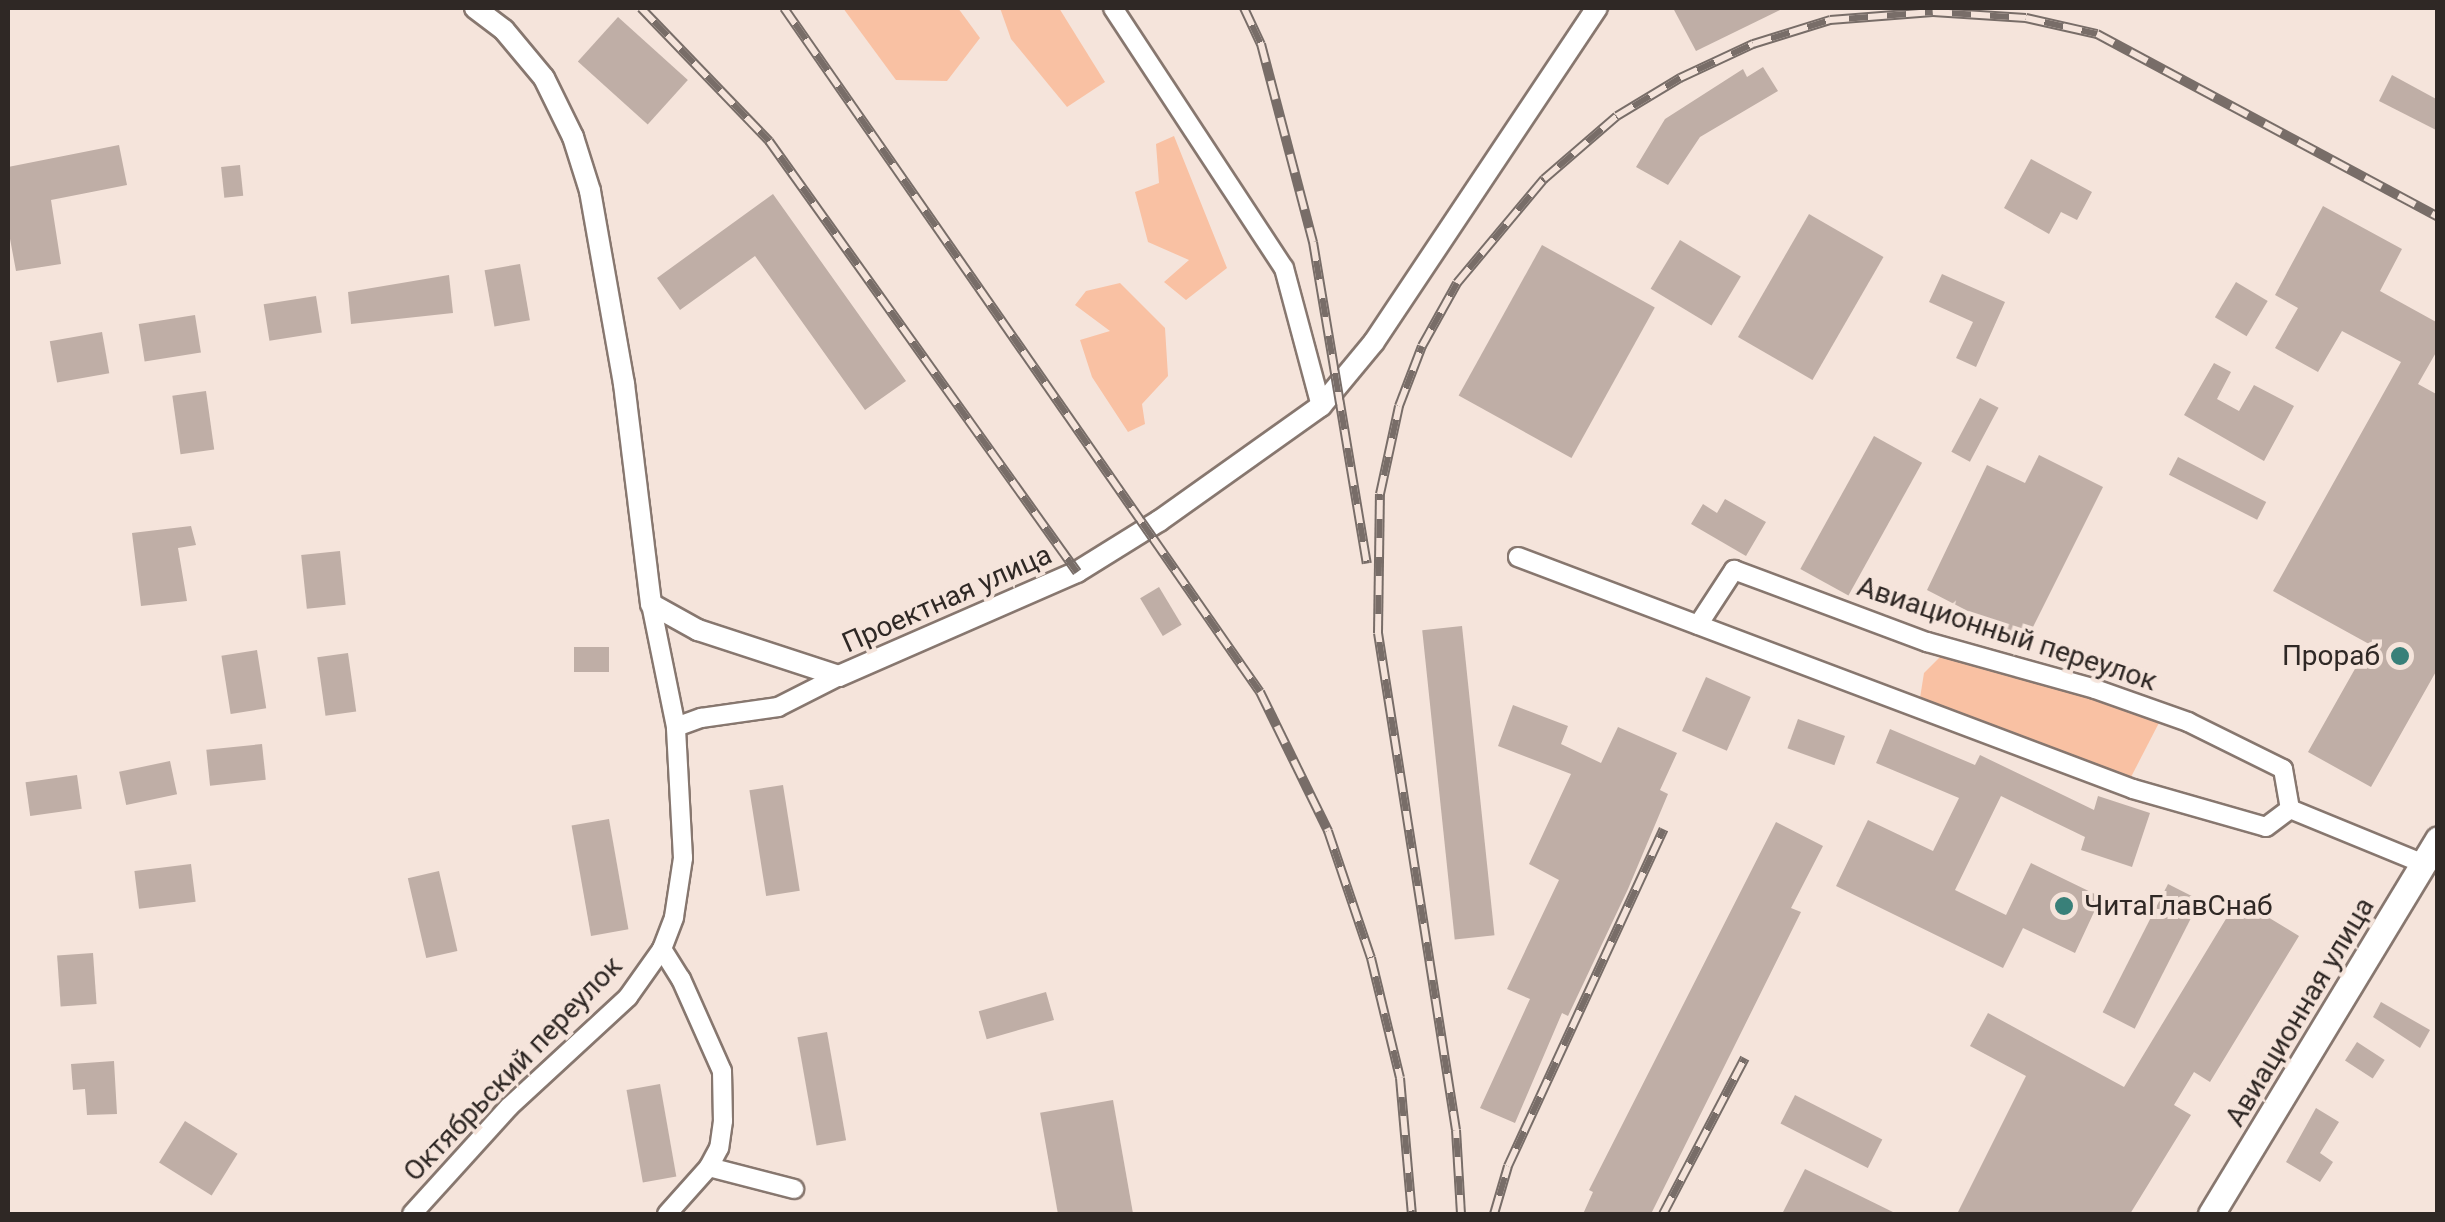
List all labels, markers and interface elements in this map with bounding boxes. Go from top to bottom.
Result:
street label: Проектная улица [837,538,1057,660]
street label: Авиационный переулок [1853,570,2161,698]
place label: Прораб [2282,639,2380,673]
marker: Прораб [2389,645,2411,667]
place label: ЧитаГлавСнаб [2084,889,2273,923]
street label: Авиационная улица [2218,891,2382,1133]
marker: ЧитаГлавСнаб [2053,895,2075,917]
street label: Октябрьский переулок [397,949,629,1189]

